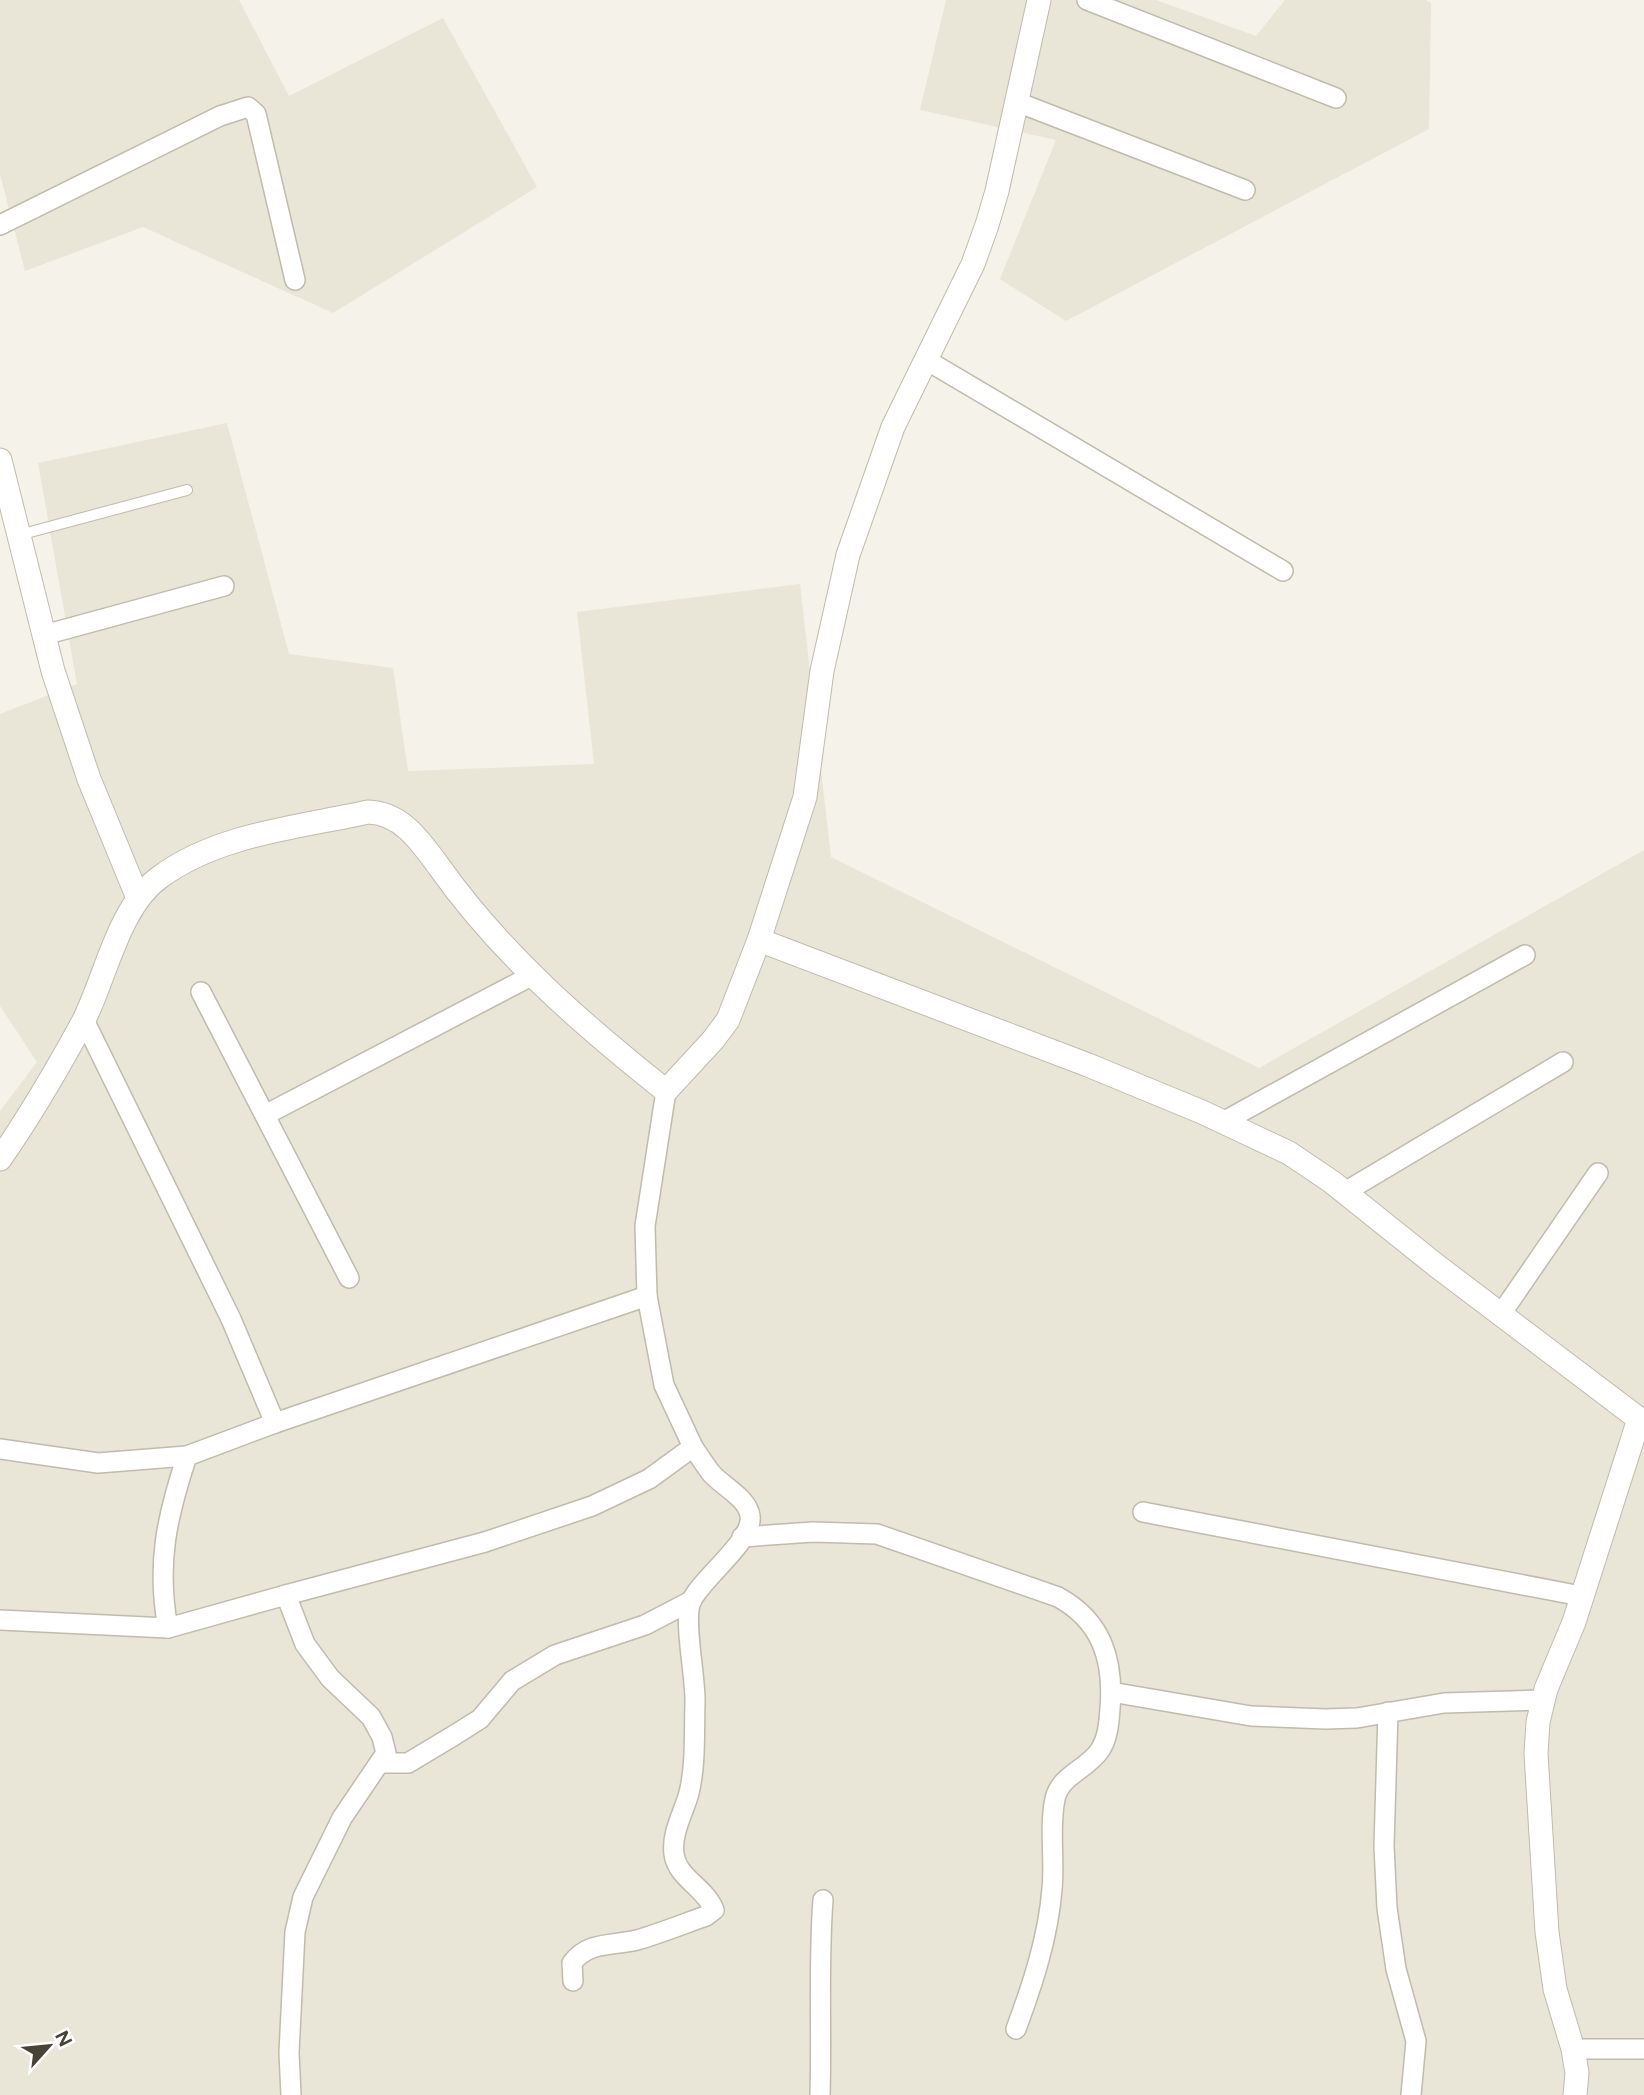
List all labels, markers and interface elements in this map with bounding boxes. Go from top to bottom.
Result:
north arrow [14,2011,84,2081]
text: N [50,2027,77,2050]

